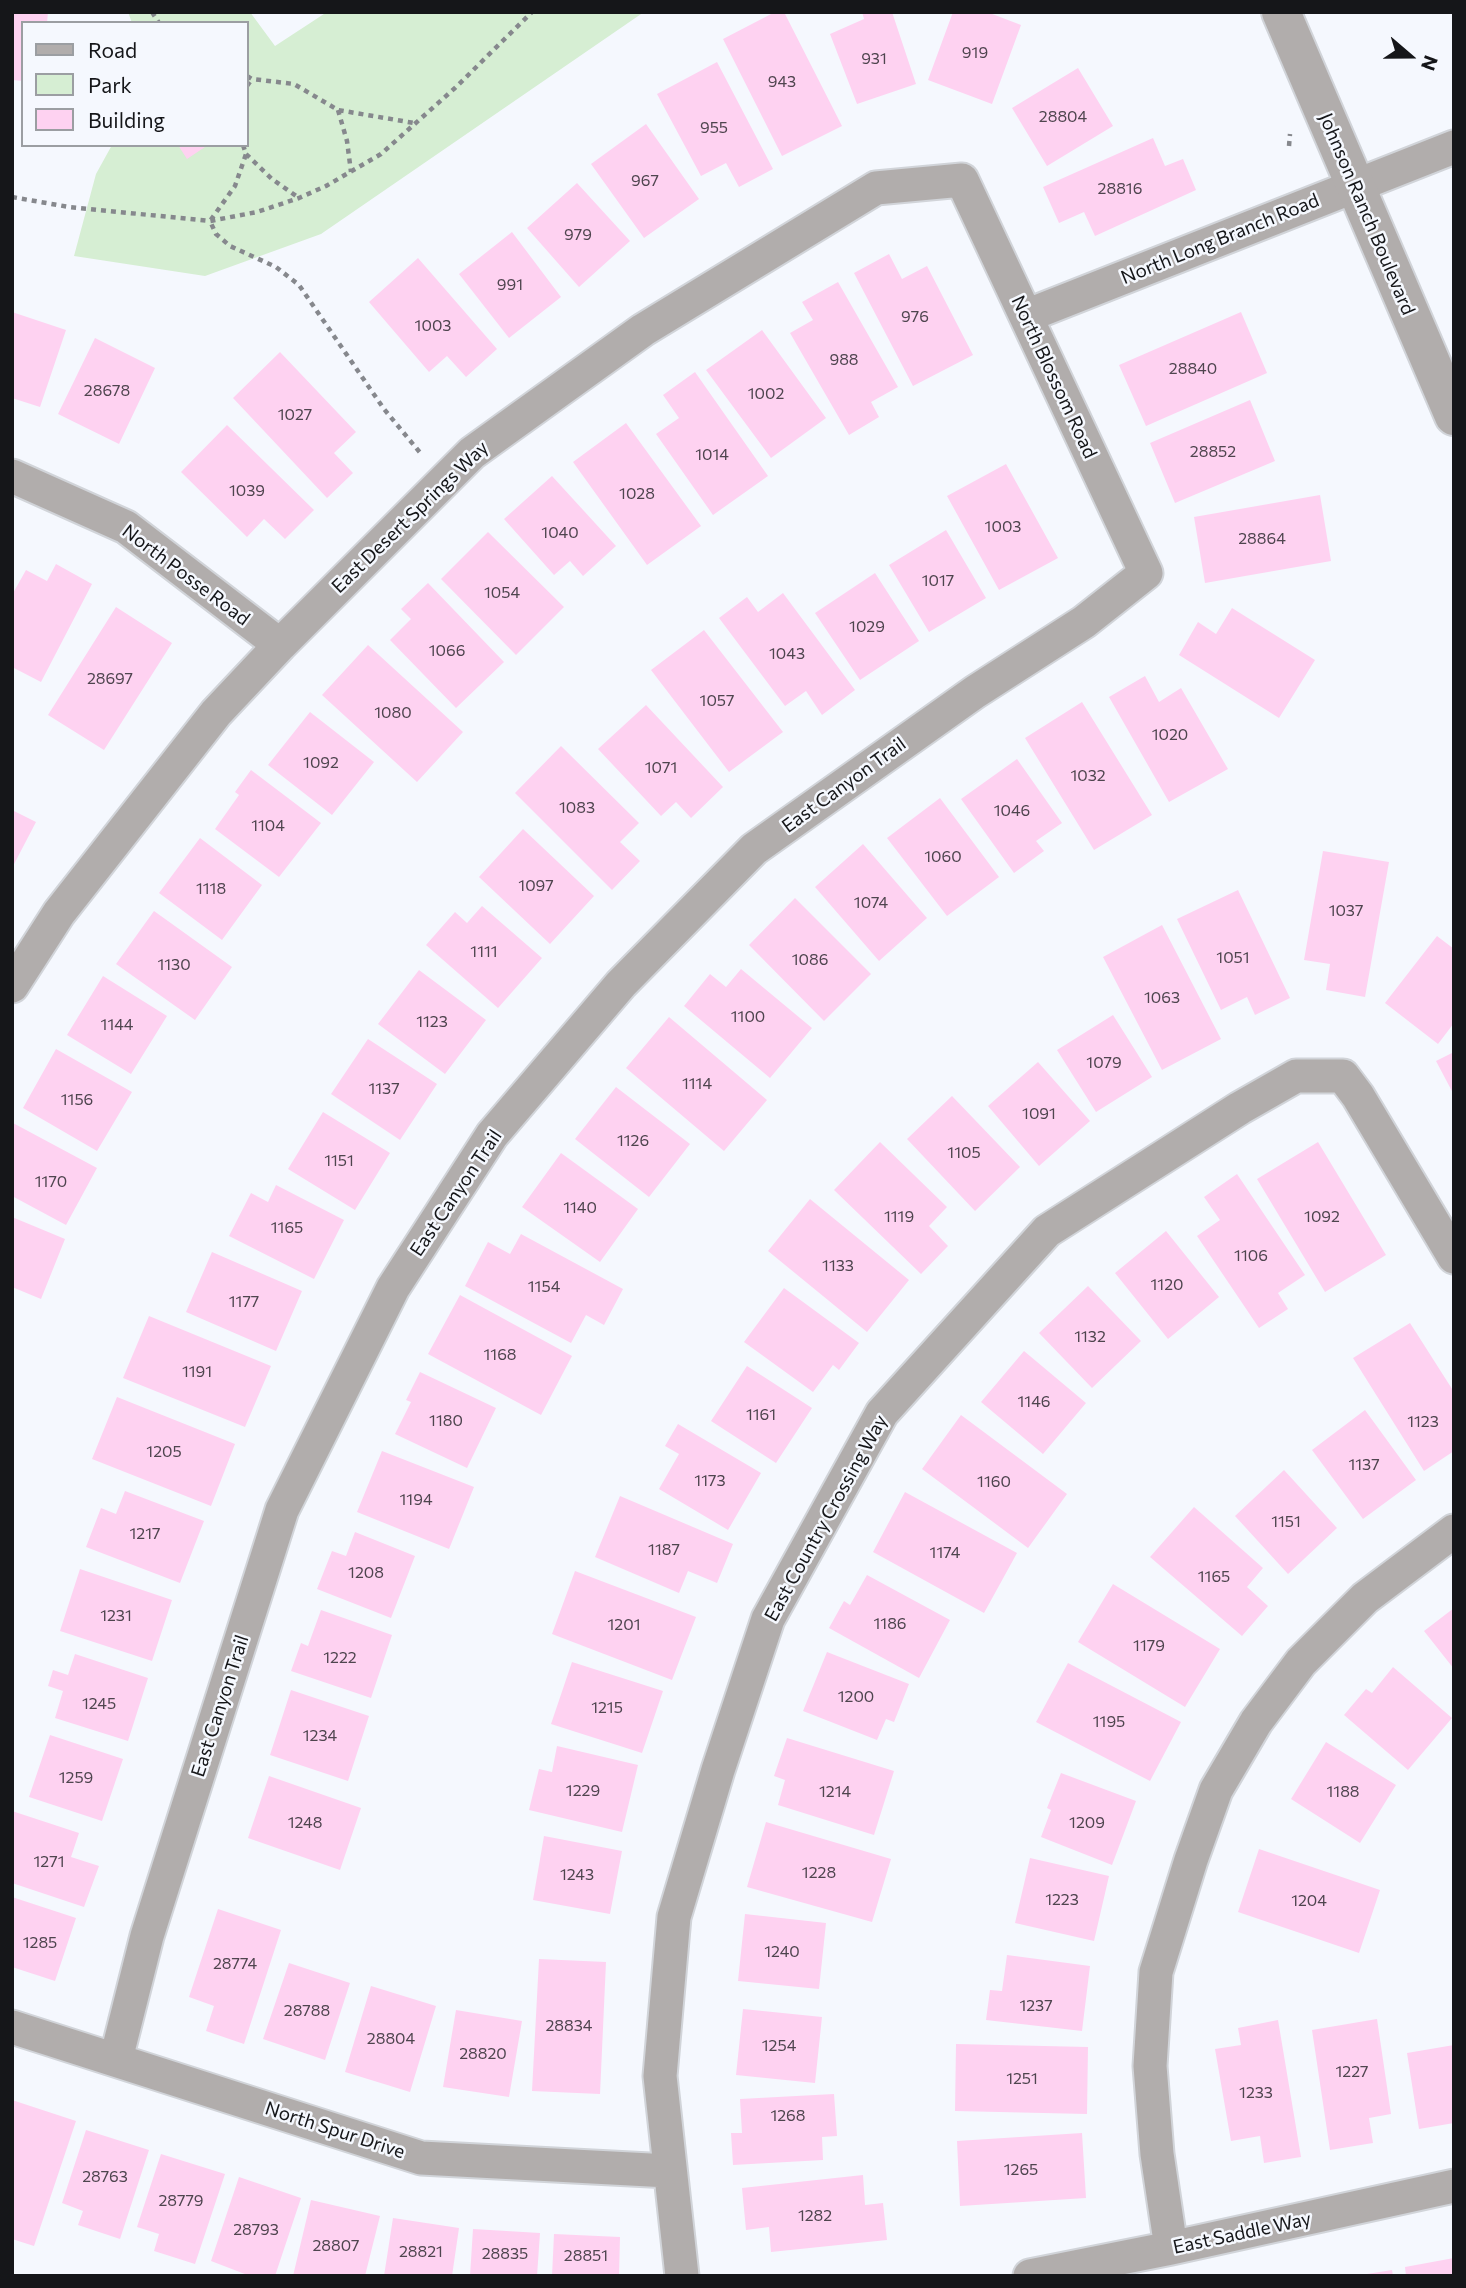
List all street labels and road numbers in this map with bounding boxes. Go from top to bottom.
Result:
street label: Johnson Ranch Boulevard [1314,110,1420,318]
street label: North Long Branch Road [1118,189,1322,289]
street label: North Blossom Road [1006,292,1102,462]
street label: East Desert Springs Way [327,436,493,598]
street label: North Posse Road [118,520,254,630]
street label: East Canyon Trail [777,732,911,838]
street label: East Canyon Trail [405,1125,507,1261]
street label: East Country Crossing Way [760,1411,892,1625]
street label: East Canyon Trail [186,1632,254,1780]
street label: North Spur Drive [262,2097,408,2163]
street label: East Saddle Way [1171,2207,1313,2259]

